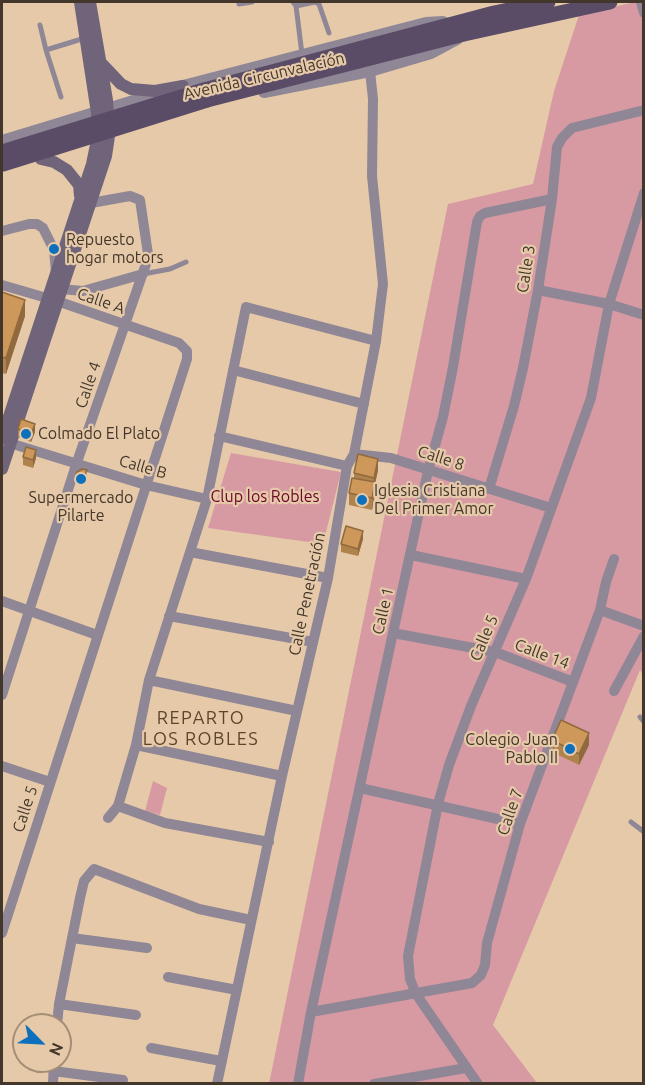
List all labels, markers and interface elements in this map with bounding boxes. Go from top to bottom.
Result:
street label: Avenida Circunvalación [182,48,346,104]
place label: Repuesto hogar motors [66,230,163,268]
marker: Repuesto hogar motors [47,242,61,256]
street label: Calle 3 [513,244,539,294]
street label: Calle A [75,284,127,318]
street label: Calle 4 [71,359,105,411]
place label: Colmado El Plato [38,424,160,444]
marker: Colmado El Plato [19,427,33,441]
street label: Calle 8 [415,441,467,475]
street label: Calle B [117,451,169,483]
marker: Supermercado Pilarte [74,472,88,486]
place label: Iglesia Cristiana Del Primer Amor [374,481,494,519]
park label: Clup los Robles [211,487,319,507]
place label: Supermercado Pilarte [29,488,133,526]
marker: Iglesia Cristiana Del Primer Amor [355,493,369,507]
street label: Calle Penetración [285,531,329,657]
street label: Calle 1 [368,585,398,637]
street label: Calle 5 [466,612,502,664]
street label: Calle 14 [512,635,572,673]
district label: REPARTO LOS ROBLES [143,707,259,750]
place label: Colegio Juan Pablo II [465,730,558,768]
marker: Colegio Juan Pablo II [563,742,577,756]
street label: Calle 5 [8,783,42,835]
street label: Calle 7 [493,786,527,838]
north arrow [12,1013,72,1073]
text: N [46,1040,67,1059]

